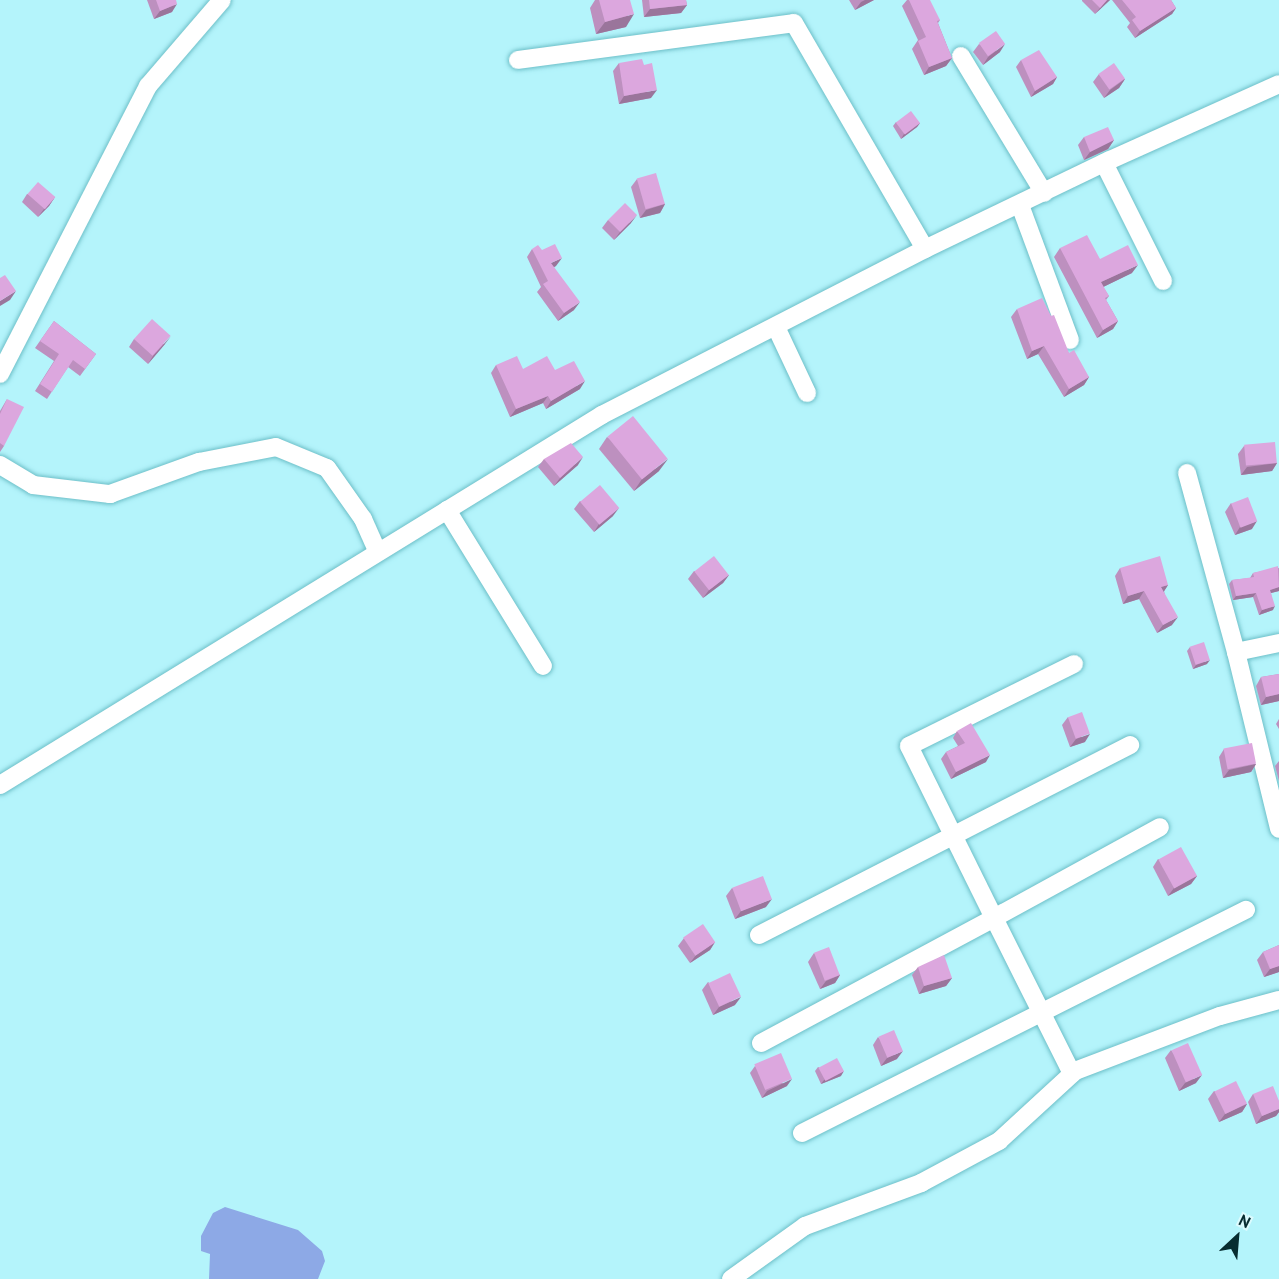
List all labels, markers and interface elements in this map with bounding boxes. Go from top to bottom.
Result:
north arrow [1207,1207,1267,1267]
text: N [1236,1210,1254,1232]

